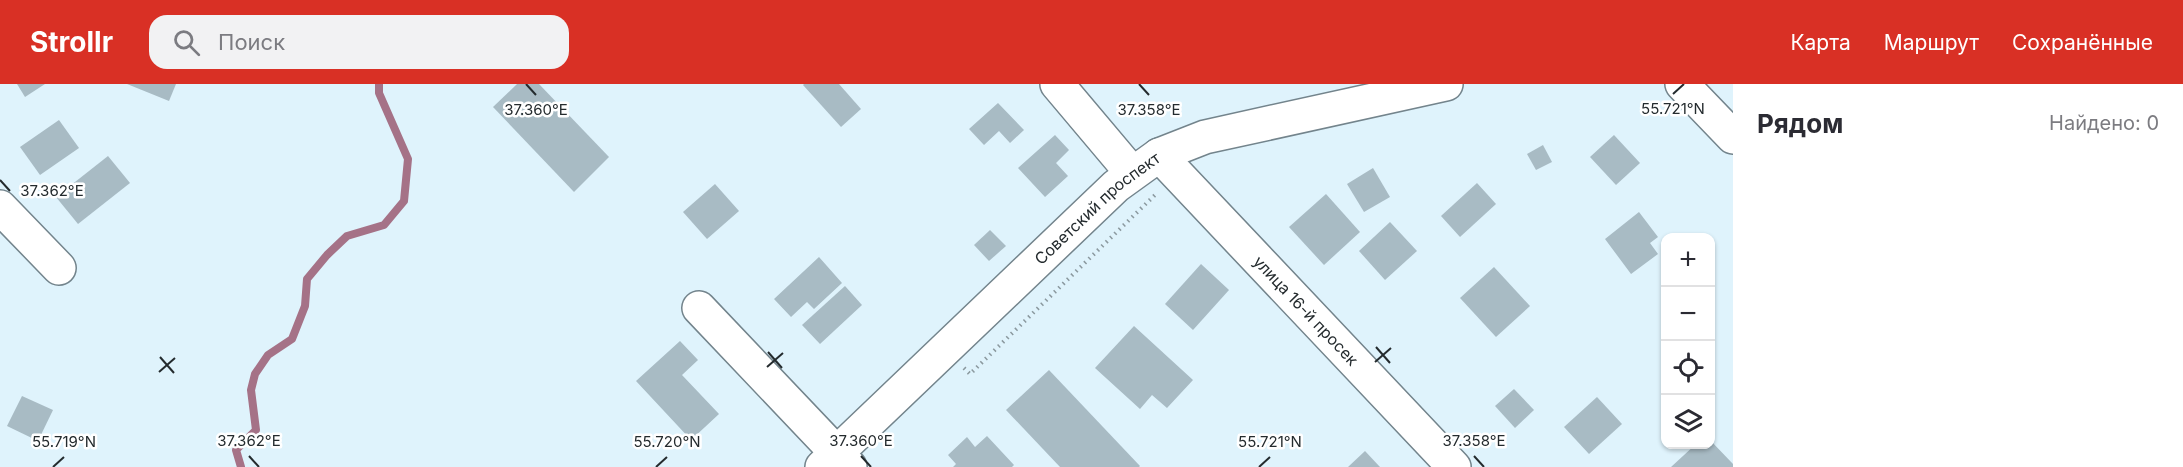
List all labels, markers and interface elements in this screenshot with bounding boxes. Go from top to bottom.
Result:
search box [149,15,569,69]
text: Strollr [30,25,113,59]
icon: search [170,26,203,59]
text: Поиск [218,29,285,55]
text: Карта [1790,30,1851,55]
text: Маршрут [1884,30,1979,55]
text: Сохранённые [2012,30,2153,55]
text: 55.721°N [1641,99,1705,118]
text: 37.360°E [504,100,568,119]
text: 37.358°E [1117,100,1181,119]
text: Рядом [1757,108,1843,139]
text: Найдено: 0 [2049,111,2159,135]
street label: Советский проспект [1030,147,1164,269]
text: 37.362°E [20,181,84,200]
map controls [1661,233,1715,449]
button: + [1661,233,1715,287]
street label: улица 16-й просек [1249,251,1363,370]
button: − [1661,287,1715,341]
button: locate [1661,341,1715,395]
button: layers [1661,395,1715,449]
text: 37.362°E [217,431,281,450]
text: 37.360°E [829,431,893,450]
text: 37.358°E [1442,431,1506,450]
text: 55.719°N [32,432,96,451]
text: 55.720°N [633,432,701,451]
text: 55.721°N [1238,432,1302,451]

